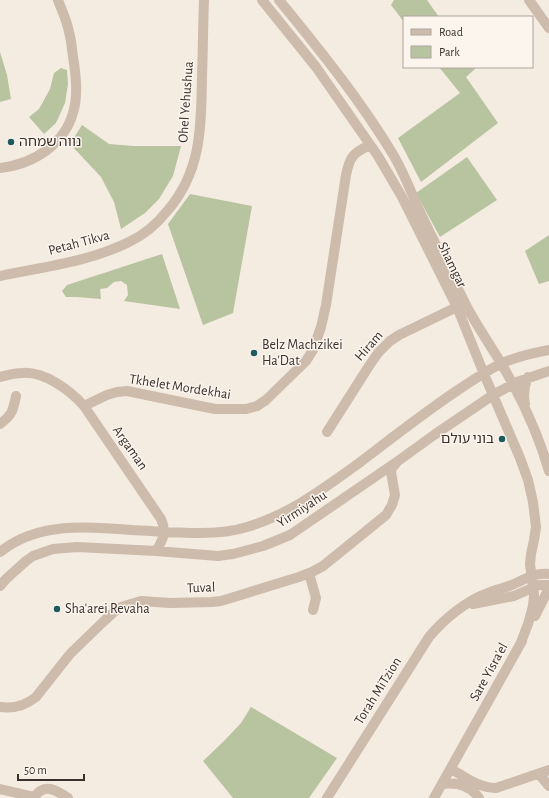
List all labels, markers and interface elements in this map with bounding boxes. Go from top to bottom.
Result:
legend [403,16,533,68]
text: Road [439,26,463,38]
text: Park [439,46,460,58]
street label: Ohel Yehushua [176,60,196,143]
place label: נווה שמחה [19,135,81,149]
marker: נווה שמחה [6,137,16,147]
street label: Petah Tikva [47,228,111,258]
street label: Shamgar [435,240,469,290]
street label: Hiram [352,328,386,364]
place label: Belz Machzikei Ha'Dat [262,338,343,368]
marker: Belz Machzikei Ha'Dat [249,348,259,358]
street label: Tkhelet Mordekhai [128,372,232,402]
street label: Argaman [110,423,150,473]
place label: בוני עולם [441,432,494,446]
marker: בוני עולם [497,434,507,444]
street label: Yirmiyahu [275,488,329,530]
street label: Tuval [187,581,215,595]
place label: Sha'arei Revaha [65,602,150,616]
marker: Sha'arei Revaha [52,604,62,614]
street label: Sare Yisra'el [467,641,511,703]
street label: Torah MiTzion [352,655,404,727]
scale bar [18,756,84,782]
text: 50 m [24,764,47,776]

